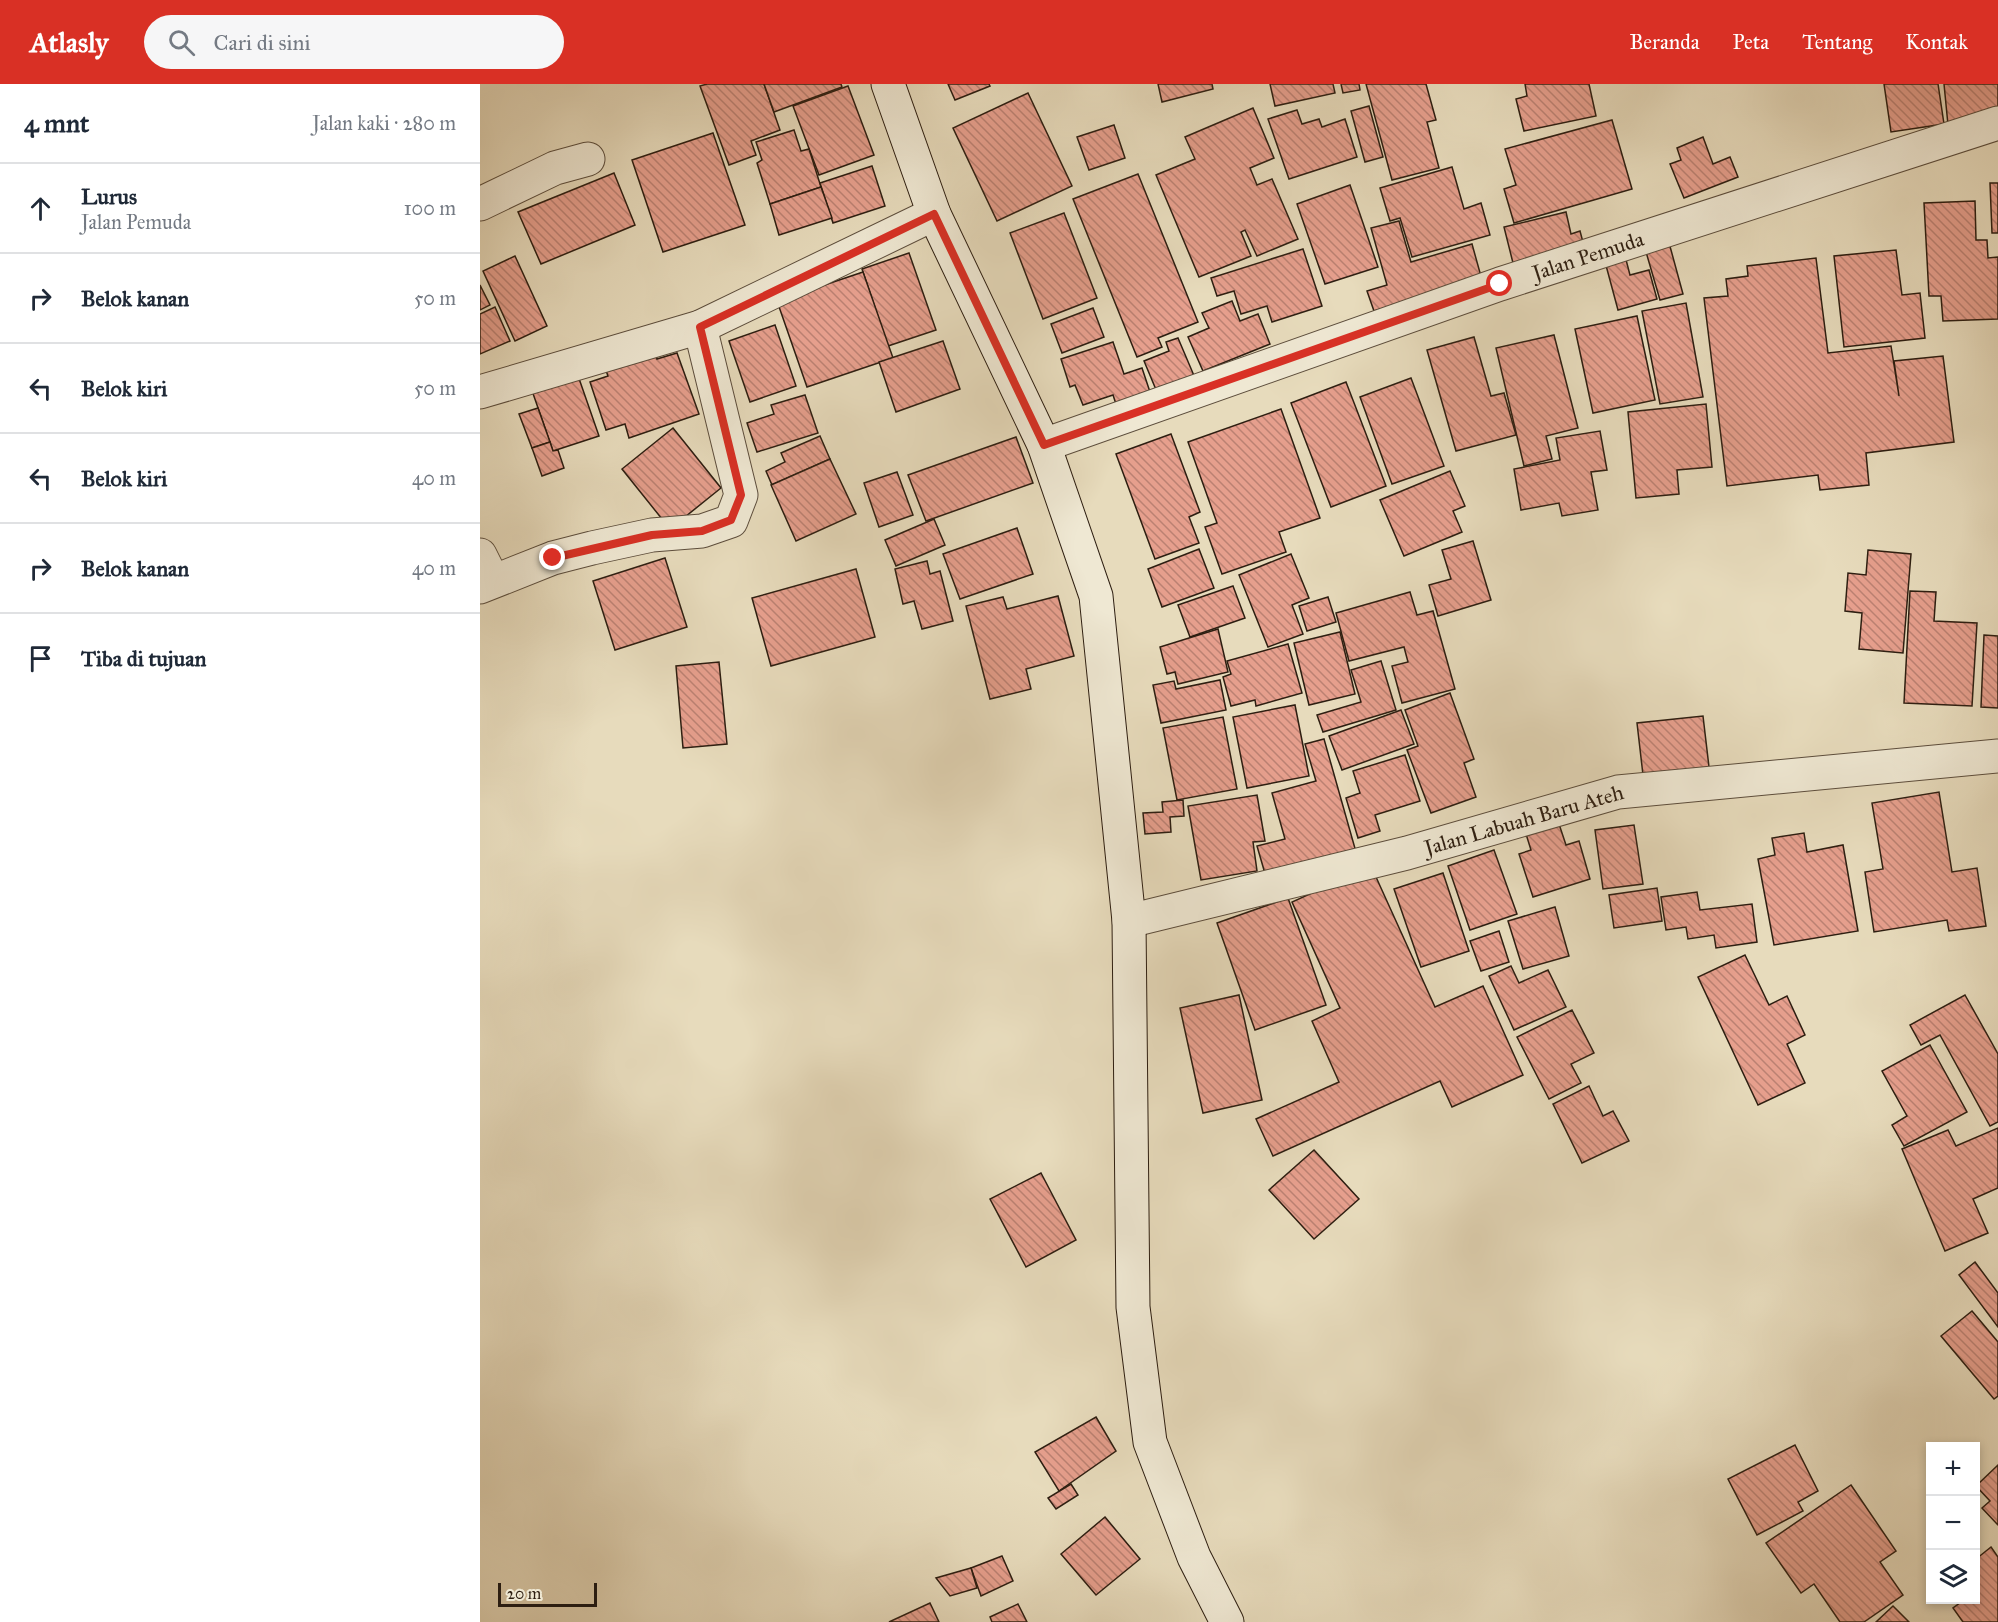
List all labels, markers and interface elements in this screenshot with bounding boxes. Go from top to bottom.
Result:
search box [144,15,564,69]
text: Atlasly [30,25,108,60]
icon: search [165,26,198,59]
text: Cari di sini [213,29,311,56]
text: Beranda [1629,29,1700,55]
text: Peta [1733,29,1769,55]
text: Tentang [1802,29,1872,55]
text: Kontak [1905,29,1968,55]
text: 4 mnt [24,107,89,139]
text: Jalan kaki · 280 m [312,111,456,135]
text: Lurus [81,183,137,210]
icon: ahead [24,192,57,225]
text: 100 m [404,196,456,220]
text: Jalan Pemuda [81,210,191,234]
street label: Jalan Pemuda [1527,226,1647,287]
route start [1486,270,1512,296]
icon: right [24,282,57,315]
text: Belok kanan [81,285,189,312]
text: 50 m [414,286,456,310]
icon: left [24,372,57,405]
text: Belok kiri [81,375,167,402]
text: 50 m [414,376,456,400]
icon: left [24,462,57,495]
text: Belok kiri [81,465,167,492]
text: 40 m [412,466,456,490]
route end [539,544,565,570]
icon: right [24,552,57,585]
text: Belok kanan [81,555,189,582]
text: 40 m [412,556,456,580]
icon: arrive [24,642,57,675]
text: Tiba di tujuan [81,645,206,672]
street label: Jalan Labuah Baru Ateh [1419,779,1627,861]
map controls [1926,1442,1980,1604]
button: + [1926,1442,1980,1496]
button: − [1926,1496,1980,1550]
button: layers [1926,1550,1980,1604]
scale bar [498,1580,597,1608]
text: 20 m [507,1584,541,1603]

